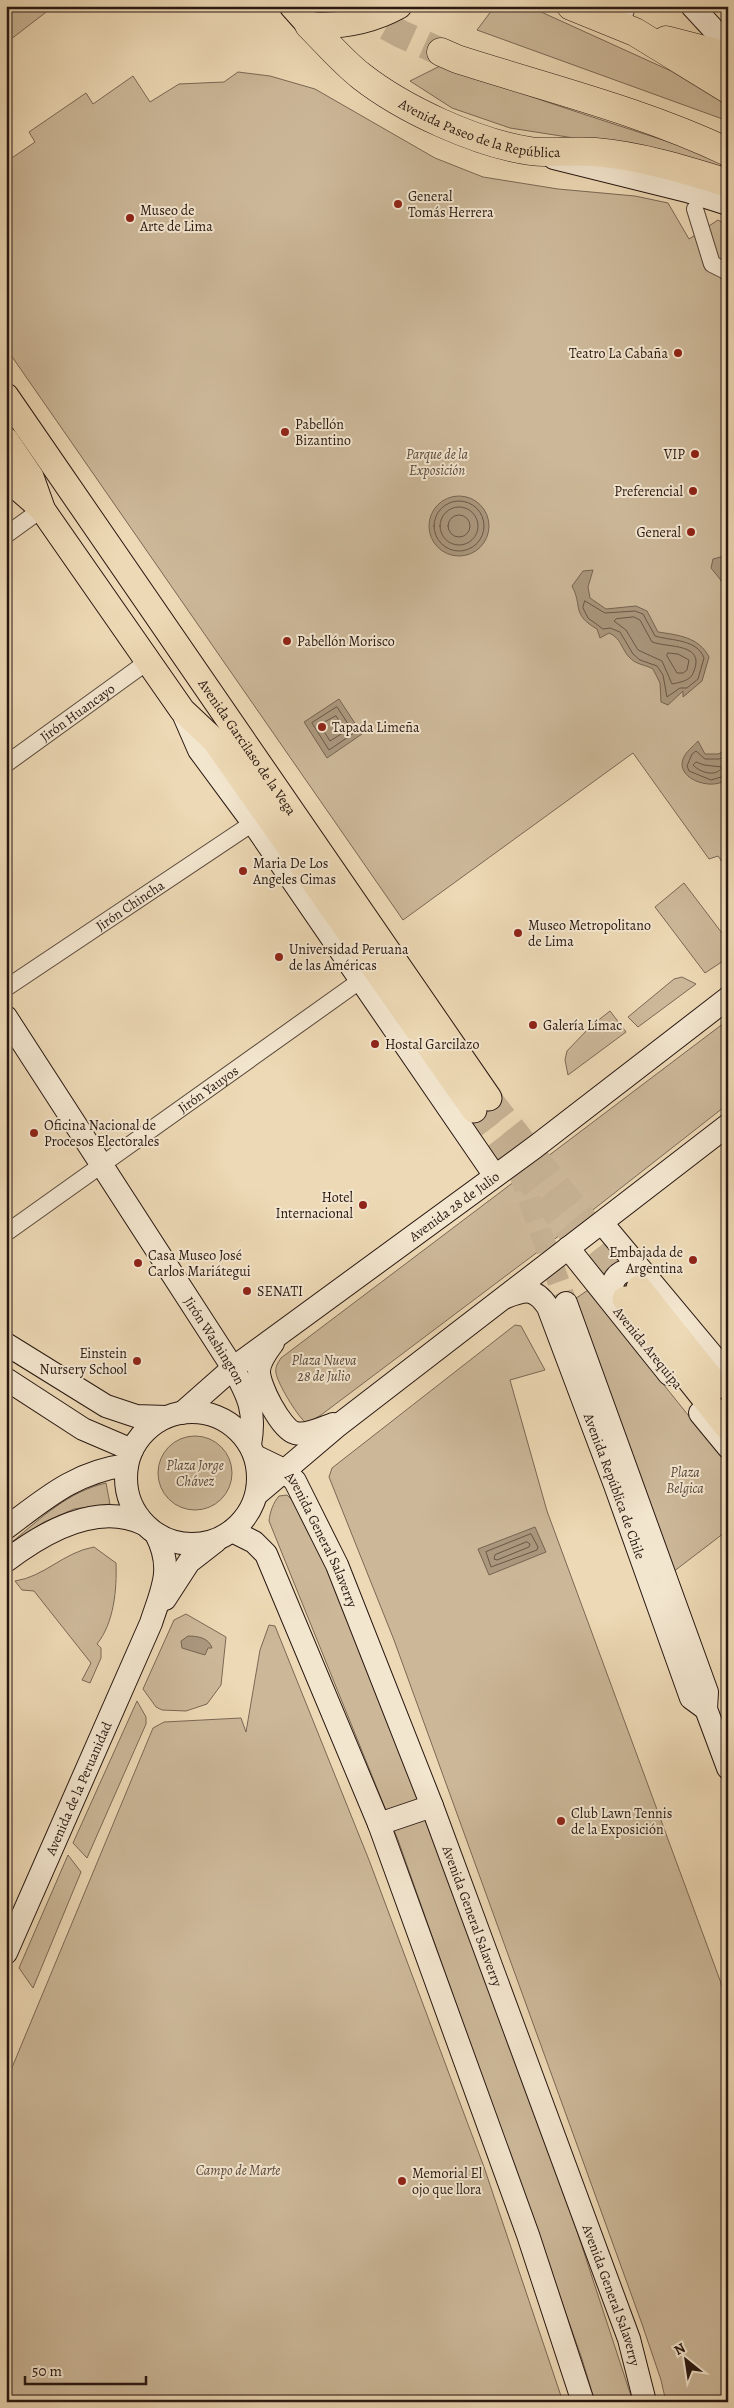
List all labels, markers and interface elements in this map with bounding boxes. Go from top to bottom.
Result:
street label: Avenida Paseo de la República [395,93,561,162]
place label: General Tomás Herrera [408,187,494,222]
marker: General Tomás Herrera [392,198,404,210]
place label: Museo de Arte de Lima [139,201,213,236]
marker: Museo de Arte de Lima [124,212,136,224]
place label: Teatro La Cabaña [569,344,668,363]
marker: Teatro La Cabaña [672,347,684,359]
place label: Pabellón Bizantino [295,415,351,450]
marker: Pabellón Bizantino [279,426,291,438]
park label: Parque de la Exposición [406,445,469,480]
place label: VIP [663,445,685,464]
marker: VIP [689,448,701,460]
place label: Preferencial [614,482,684,501]
marker: Preferencial [687,485,699,497]
place label: General [637,523,682,542]
marker: General [685,526,697,538]
place label: Pabellón Morisco [297,632,395,651]
marker: Pabellón Morisco [281,635,293,647]
street label: Avenida Garcilaso de la Vega [193,674,301,819]
street label: Jirón Huancayo [36,679,119,746]
place label: Tapada Limeña [332,718,420,737]
marker: Tapada Limeña [316,721,328,733]
place label: Maria De Los Angeles Cimas [252,854,336,889]
marker: Maria De Los Angeles Cimas [237,865,249,877]
street label: Jirón Chincha [92,875,168,935]
place label: Museo Metropolitano de Lima [528,916,651,951]
marker: Museo Metropolitano de Lima [512,927,524,939]
place label: Universidad Peruana de las Américas [289,940,409,975]
marker: Universidad Peruana de las Américas [273,951,285,963]
place label: Galería Límac [543,1016,622,1035]
marker: Galería Límac [527,1019,539,1031]
place label: Hostal Garcilazo [385,1035,479,1054]
marker: Hostal Garcilazo [369,1038,381,1050]
street label: Jirón Yauyos [174,1061,242,1117]
place label: Oficina Nacional de Procesos Electorales [44,1116,159,1151]
marker: Oficina Nacional de Procesos Electorales [28,1127,40,1139]
street label: Avenida 28 de Julio [404,1167,503,1246]
place label: Hotel Internacional [275,1188,354,1223]
marker: Hotel Internacional [357,1199,369,1211]
place label: Embajada de Argentina [609,1243,683,1278]
place label: Casa Museo José Carlos Mariátegui [148,1246,251,1281]
marker: Embajada de Argentina [687,1254,699,1266]
marker: Casa Museo José Carlos Mariátegui [132,1257,144,1269]
place label: SENATI [257,1282,303,1301]
marker: SENATI [241,1285,253,1297]
street label: Jirón Washington [180,1293,250,1388]
street label: Avenida Arequipa [608,1302,687,1393]
place label: Einstein Nursery School [40,1344,128,1379]
park label: Plaza Nueva 28 de Julio [291,1351,357,1386]
marker: Einstein Nursery School [131,1355,143,1367]
street label: Avenida República de Chile [579,1409,650,1562]
park label: Plaza Jorge Chávez [166,1456,224,1491]
park label: Plaza Belgica [666,1463,704,1498]
street label: Avenida General Salaverry [280,1466,363,1611]
street label: Avenida de la Peruanidad [40,1718,116,1859]
place label: Club Lawn Tennis de la Exposición [571,1804,672,1839]
marker: Club Lawn Tennis de la Exposición [555,1815,567,1827]
street label: Avenida General Salaverry [438,1842,508,1990]
park label: Campo de Marte [196,2161,280,2180]
place label: Memorial El ojo que llora [412,2164,483,2199]
marker: Memorial El ojo que llora [396,2175,408,2187]
street label: Avenida General Salaverry [578,2221,645,2369]
north arrow [662,2336,712,2386]
text: N [671,2338,689,2360]
scale bar [25,2353,146,2385]
text: 50 m [32,2361,62,2381]

